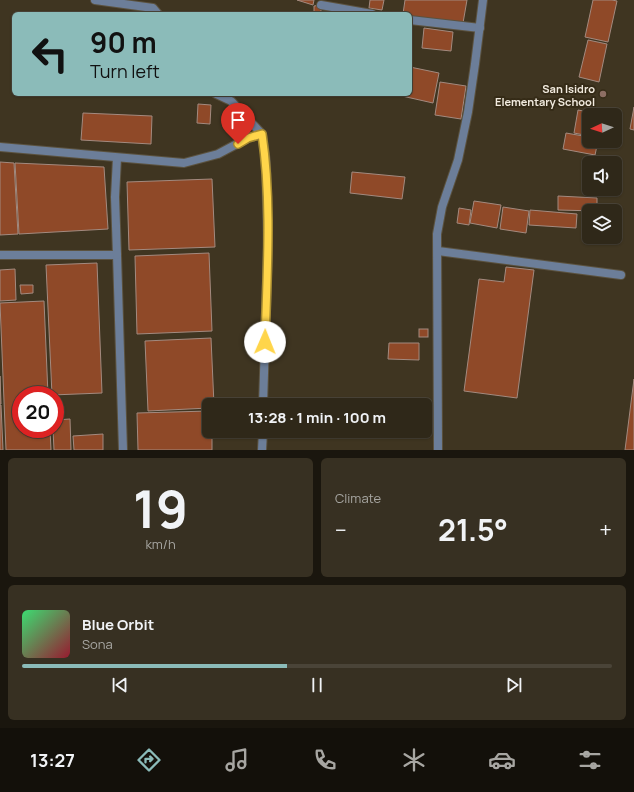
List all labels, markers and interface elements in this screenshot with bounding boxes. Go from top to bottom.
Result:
text: 90 m [90,23,157,61]
icon: left [24,28,76,80]
text: Turn left [90,59,160,83]
place label: San Isidro Elementary School [495,81,595,109]
marker: San Isidro Elementary School [598,89,608,99]
pin [221,103,255,144]
north arrow [582,108,622,148]
map controls [582,108,622,244]
icon: arrive [227,109,249,131]
button: sound [582,156,622,196]
button: layers [582,204,622,244]
position arrow [244,321,286,363]
speed limit sign: 20 [12,386,64,438]
text: 13:28 · 1 min · 100 m [248,407,386,428]
text: 19 [133,473,188,544]
text: Climate [335,489,381,507]
text: 21.5° [438,509,508,550]
text: − [335,515,347,545]
text: + [599,515,612,545]
text: km/h [145,535,176,553]
text: Blue Orbit [82,614,154,635]
text: Sona [82,635,113,653]
icon: previous [109,674,131,696]
icon: pause [306,674,328,696]
icon: next [503,674,525,696]
icon: directions [135,746,163,774]
icon: music [223,746,251,774]
icon: phone [311,746,339,774]
icon: climate [400,746,428,774]
icon: car [488,746,516,774]
icon: filters [576,746,604,774]
text: 13:27 [30,748,75,772]

